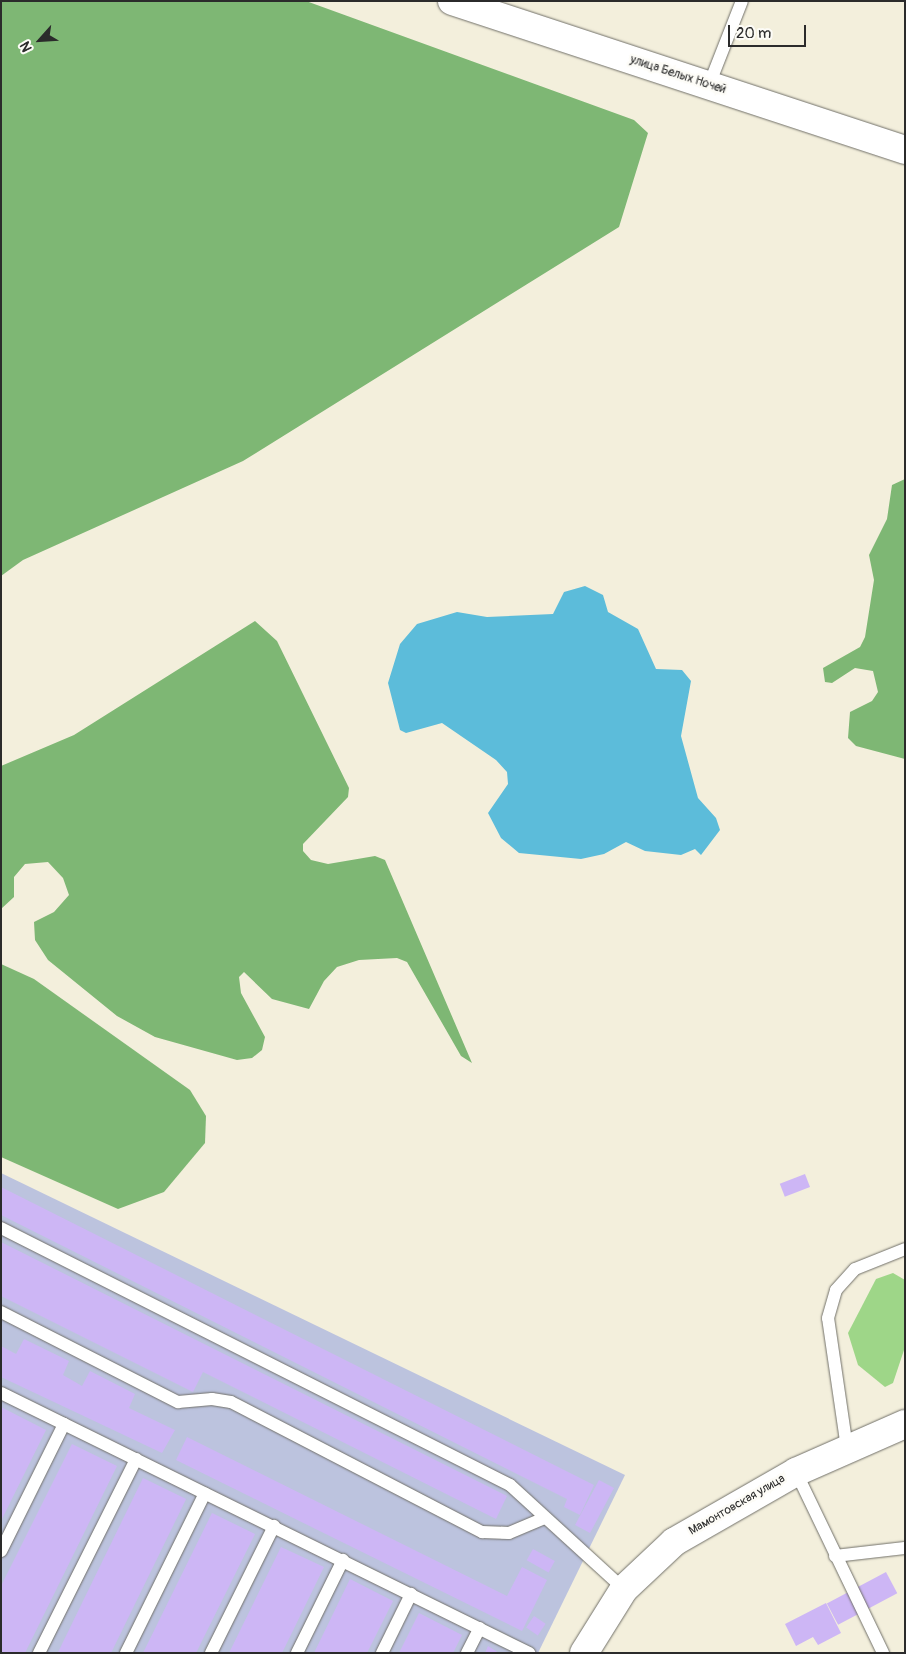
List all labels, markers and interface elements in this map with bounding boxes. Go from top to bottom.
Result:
north arrow [15,15,65,65]
scale bar [731,15,808,47]
text: 20 m [736,24,771,43]
text: N [16,39,36,55]
street label: улица Белых Ночей [628,53,728,97]
street label: Мамонтовская улица [686,1472,788,1538]

